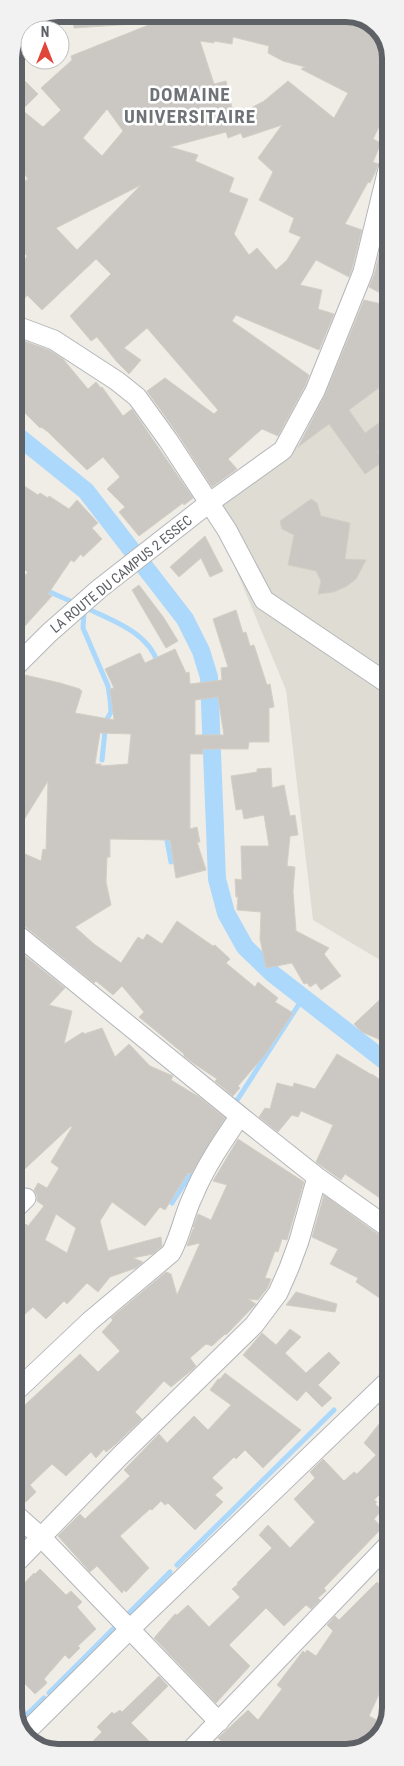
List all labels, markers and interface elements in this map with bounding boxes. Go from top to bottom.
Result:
north arrow [20,20,70,70]
text: N [41,24,49,40]
district label: DOMAINE UNIVERSITAIRE [124,83,256,128]
street label: LA ROUTE DU CAMPUS 2 ESSEC [47,512,195,636]

